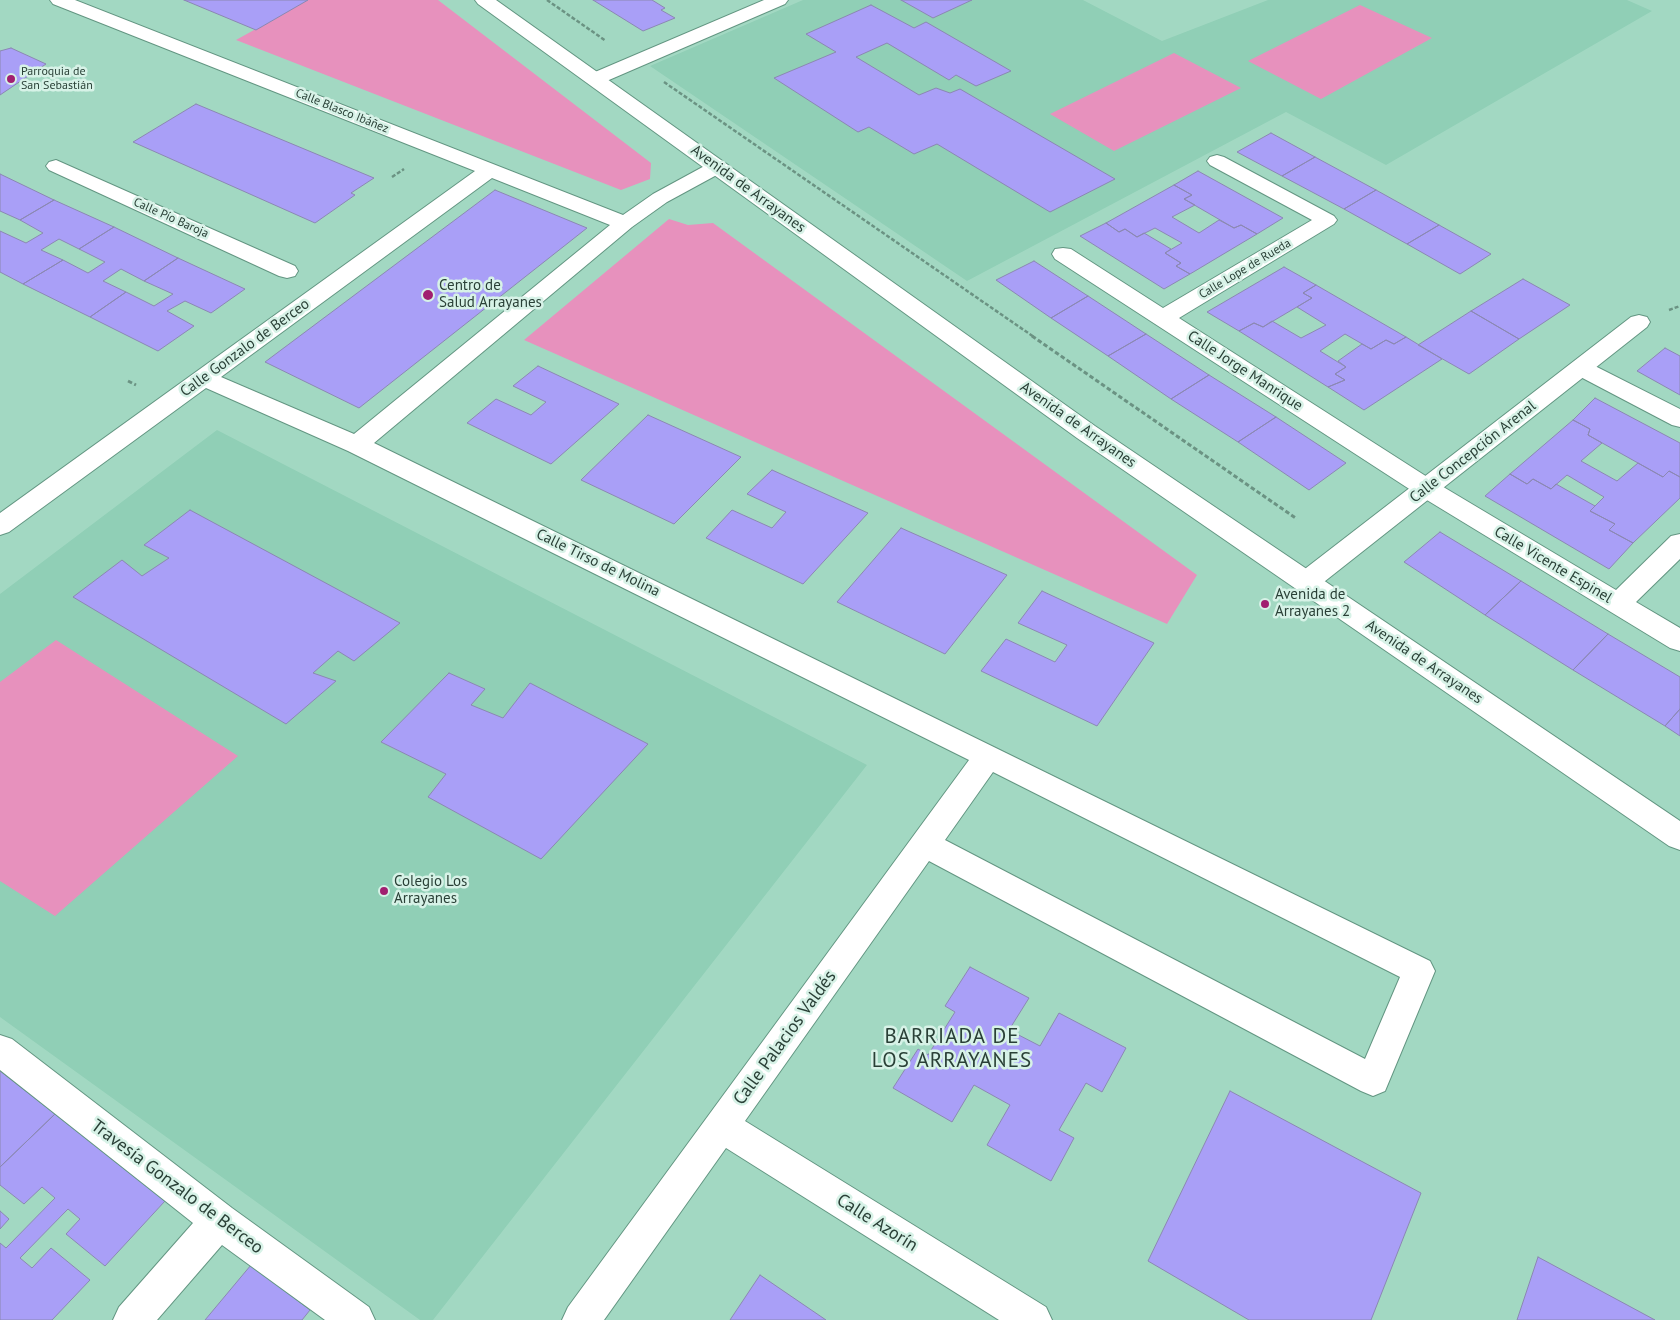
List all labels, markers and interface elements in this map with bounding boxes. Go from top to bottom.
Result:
place label: Parroquia de San Sebastián [21,65,93,93]
marker: Parroquia de San Sebastián [5,73,17,85]
street label: Calle Blasco Ibáñez [293,86,391,136]
street label: Avenida de Arrayanes [687,141,809,237]
street label: Calle Pío Baroja [131,195,211,241]
street label: Calle Lope de Rueda [1197,236,1293,302]
place label: Centro de Salud Arrayanes [439,277,542,312]
marker: Centro de Salud Arrayanes [421,288,435,302]
street label: Calle Gonzalo de Berceo [177,295,313,401]
street label: Calle Jorge Manrique [1184,327,1306,415]
street label: Avenida de Arrayanes [1017,378,1139,472]
street label: Calle Concepción Arenal [1406,397,1540,507]
street label: Calle Vicente Espinel [1491,523,1615,607]
street label: Calle Tirso de Molina [533,525,663,601]
place label: Avenida de Arrayanes 2 [1275,586,1350,621]
marker: Avenida de Arrayanes 2 [1259,598,1271,610]
street label: Avenida de Arrayanes [1362,616,1486,708]
place label: Colegio Los Arrayanes [394,873,467,908]
marker: Colegio Los Arrayanes [378,885,390,897]
street label: Calle Palacios Valdés [729,967,841,1109]
district label: BARRIADA DE LOS ARRAYANES [870,1024,1034,1074]
street label: Travesía Gonzalo de Berceo [87,1115,267,1259]
street label: Calle Azorín [832,1190,922,1256]

